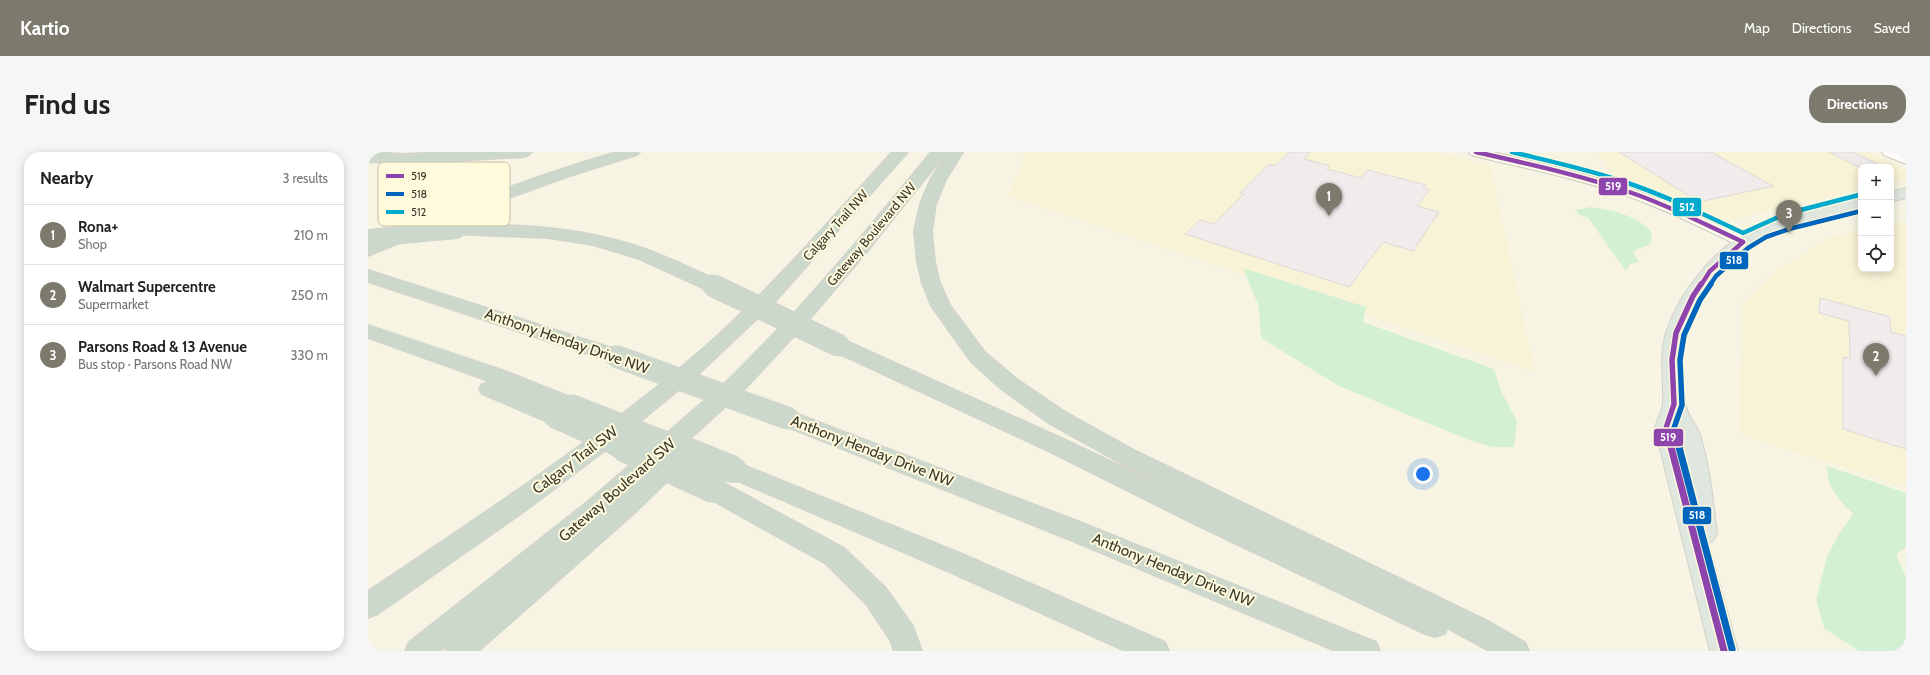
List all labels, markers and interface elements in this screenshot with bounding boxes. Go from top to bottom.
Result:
text: Kartio [20,17,69,40]
text: Map [1744,19,1770,37]
text: Directions [1792,19,1852,37]
text: Saved [1874,19,1910,37]
button: Directions [1809,85,1906,123]
text: Find us [24,87,110,121]
legend [378,162,510,226]
map controls [1858,164,1894,272]
button: + [1858,164,1894,200]
text: Nearby [40,168,93,188]
text: 519 [411,169,427,183]
text: 3 results [282,170,328,186]
line badge: 519 [1598,177,1628,196]
street label: Gateway Boulevard NW [823,178,919,289]
text: 519 [1605,179,1621,193]
pin: 1 [1316,183,1342,216]
street label: Calgary Trail NW [799,186,871,264]
text: 518 [411,187,427,201]
line badge: 512 [1672,197,1702,217]
text: 512 [1679,200,1695,214]
pin: 3 [1776,200,1802,233]
button: − [1858,200,1894,236]
text: 512 [411,205,427,219]
text: Rona+ [78,218,118,236]
text: 1 [51,227,55,243]
text: 210 m [294,227,328,243]
text: Shop [78,236,107,252]
button: locate [1858,236,1894,272]
line badge: 518 [1719,251,1749,270]
text: 518 [1726,253,1743,267]
text: Walmart Supercentre [78,278,216,296]
text: 2 [50,287,56,303]
text: 250 m [291,287,328,303]
text: Supermarket [78,296,149,312]
street label: Anthony Henday Drive NW [483,304,652,378]
text: Parsons Road & 13 Avenue [78,338,247,356]
pin: 2 [1863,343,1889,376]
text: 3 [49,347,57,363]
text: 330 m [291,347,328,363]
text: Bus stop · Parsons Road NW [78,356,232,372]
street label: Anthony Henday Drive NW [788,412,956,491]
street label: Calgary Trail SW [529,422,622,498]
line badge: 519 [1653,428,1684,447]
text: 519 [1660,430,1676,444]
street label: Gateway Boulevard SW [555,434,679,545]
your location [1413,464,1433,484]
line badge: 518 [1682,506,1712,525]
text: 518 [1689,508,1706,522]
street label: Anthony Henday Drive NW [1090,529,1257,611]

